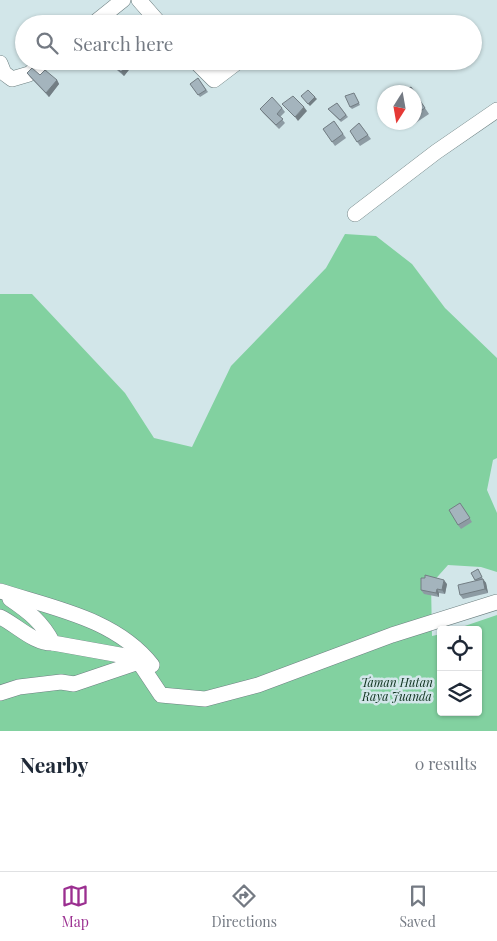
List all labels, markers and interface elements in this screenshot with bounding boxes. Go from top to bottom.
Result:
search box [15,15,482,70]
icon: search [33,29,61,57]
text: Search here [73,30,173,56]
north arrow [377,85,422,130]
map controls [437,626,482,716]
button: locate [437,626,482,671]
button: layers [437,671,482,716]
park label: Taman Hutan Raya Juanda [361,674,433,704]
text: Nearby [20,750,89,778]
text: 0 results [415,753,477,774]
tab: Map [61,882,89,931]
tab: Directions [212,882,277,931]
tab: Saved [399,882,436,931]

